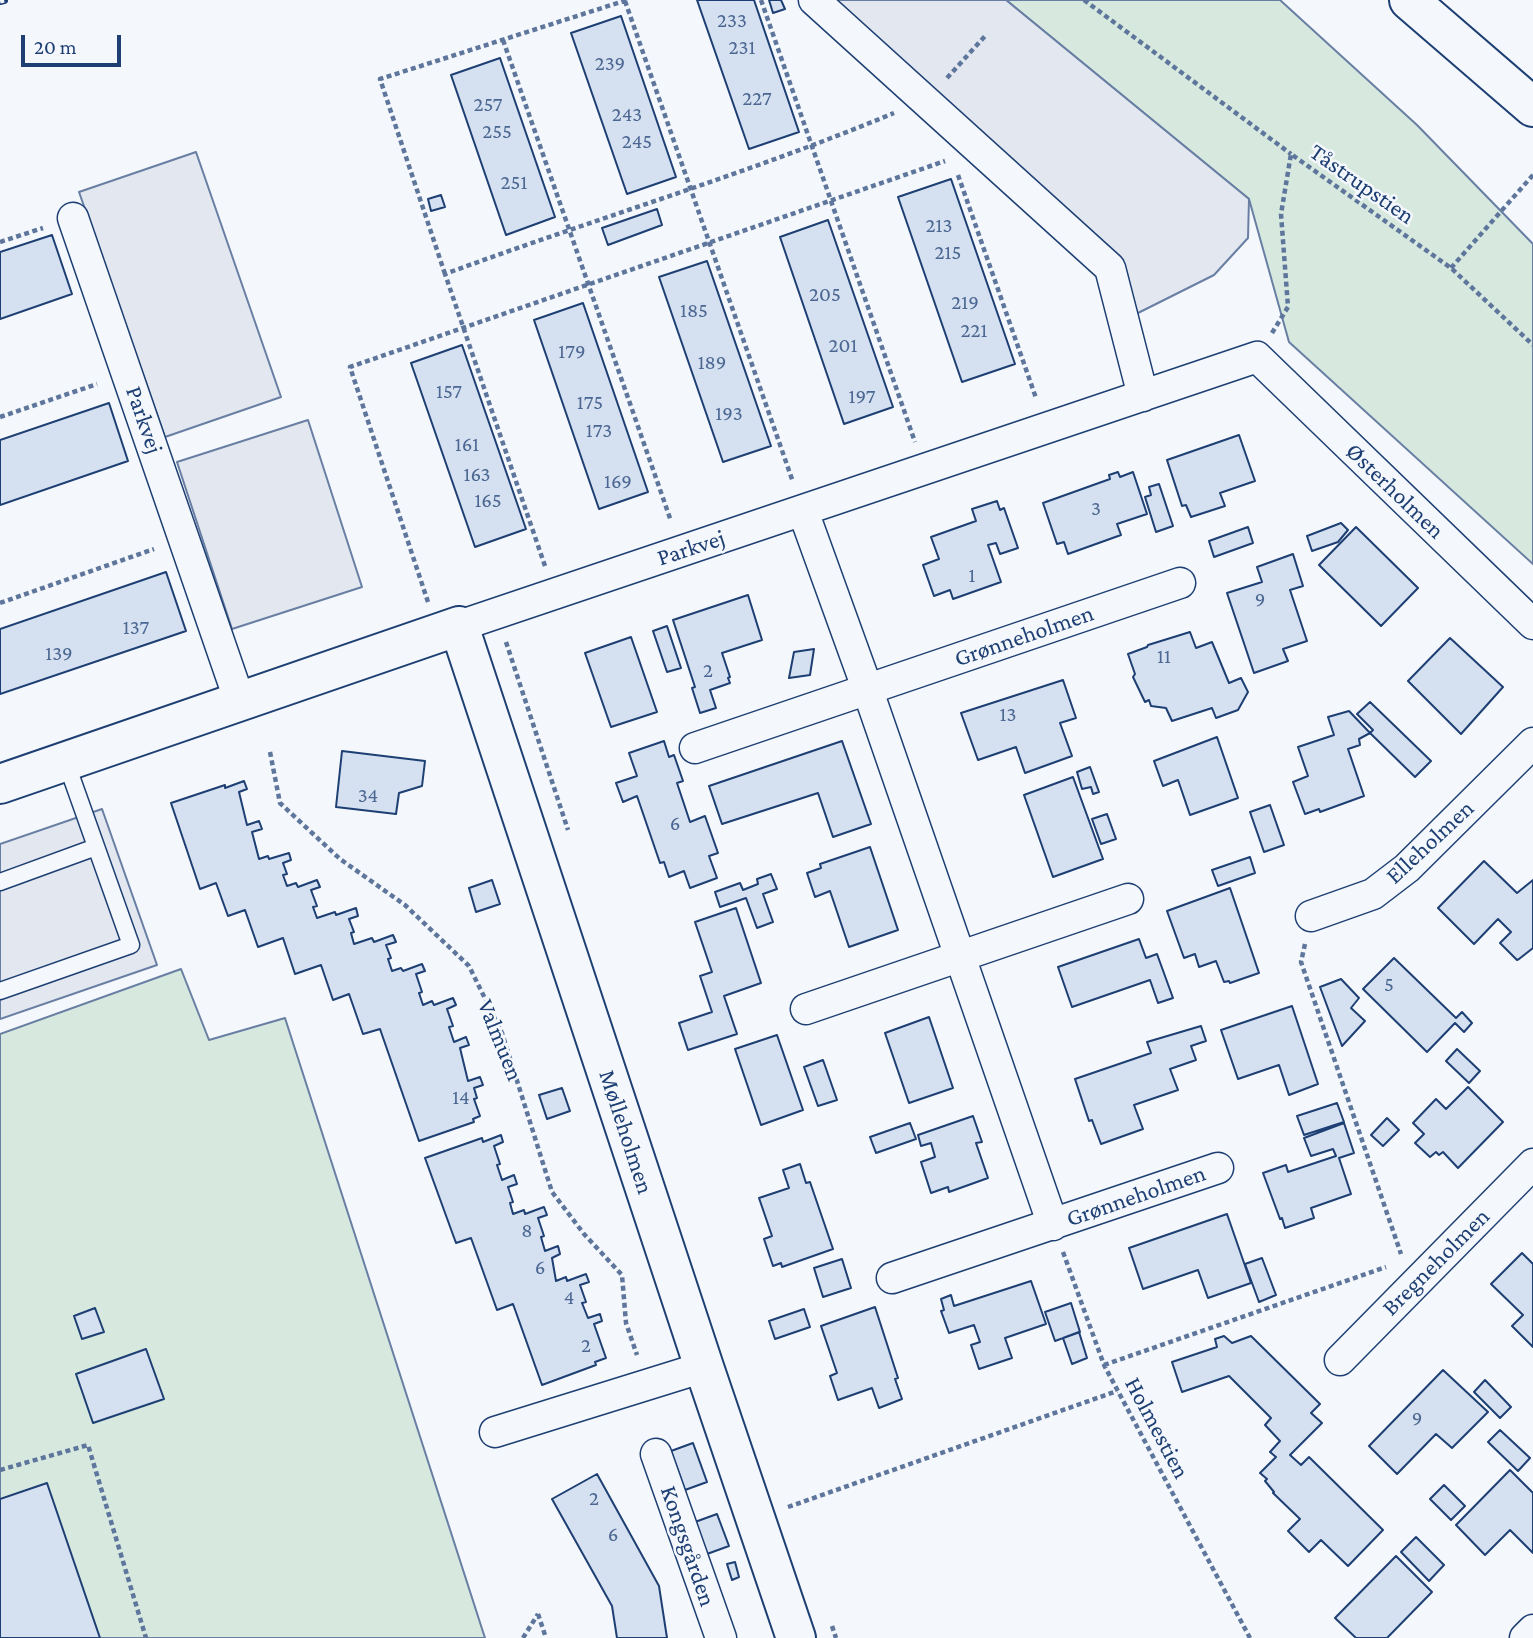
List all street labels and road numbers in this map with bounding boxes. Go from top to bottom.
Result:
street label: Tåstrupstien [1304,137,1420,231]
street label: Parkvej [119,382,169,458]
street label: Østerholmen [1340,437,1450,545]
street label: Parkvej [653,524,729,572]
street label: Grønneholmen [951,599,1097,673]
street label: Elleholmen [1380,794,1480,890]
street label: Valmuen [471,995,529,1085]
street label: Mølleholmen [592,1066,660,1198]
street label: Grønneholmen [1063,1159,1209,1233]
street label: Bregneholmen [1376,1202,1496,1322]
street label: Holmestien [1118,1372,1196,1484]
street label: Kongsgården [654,1482,722,1610]

